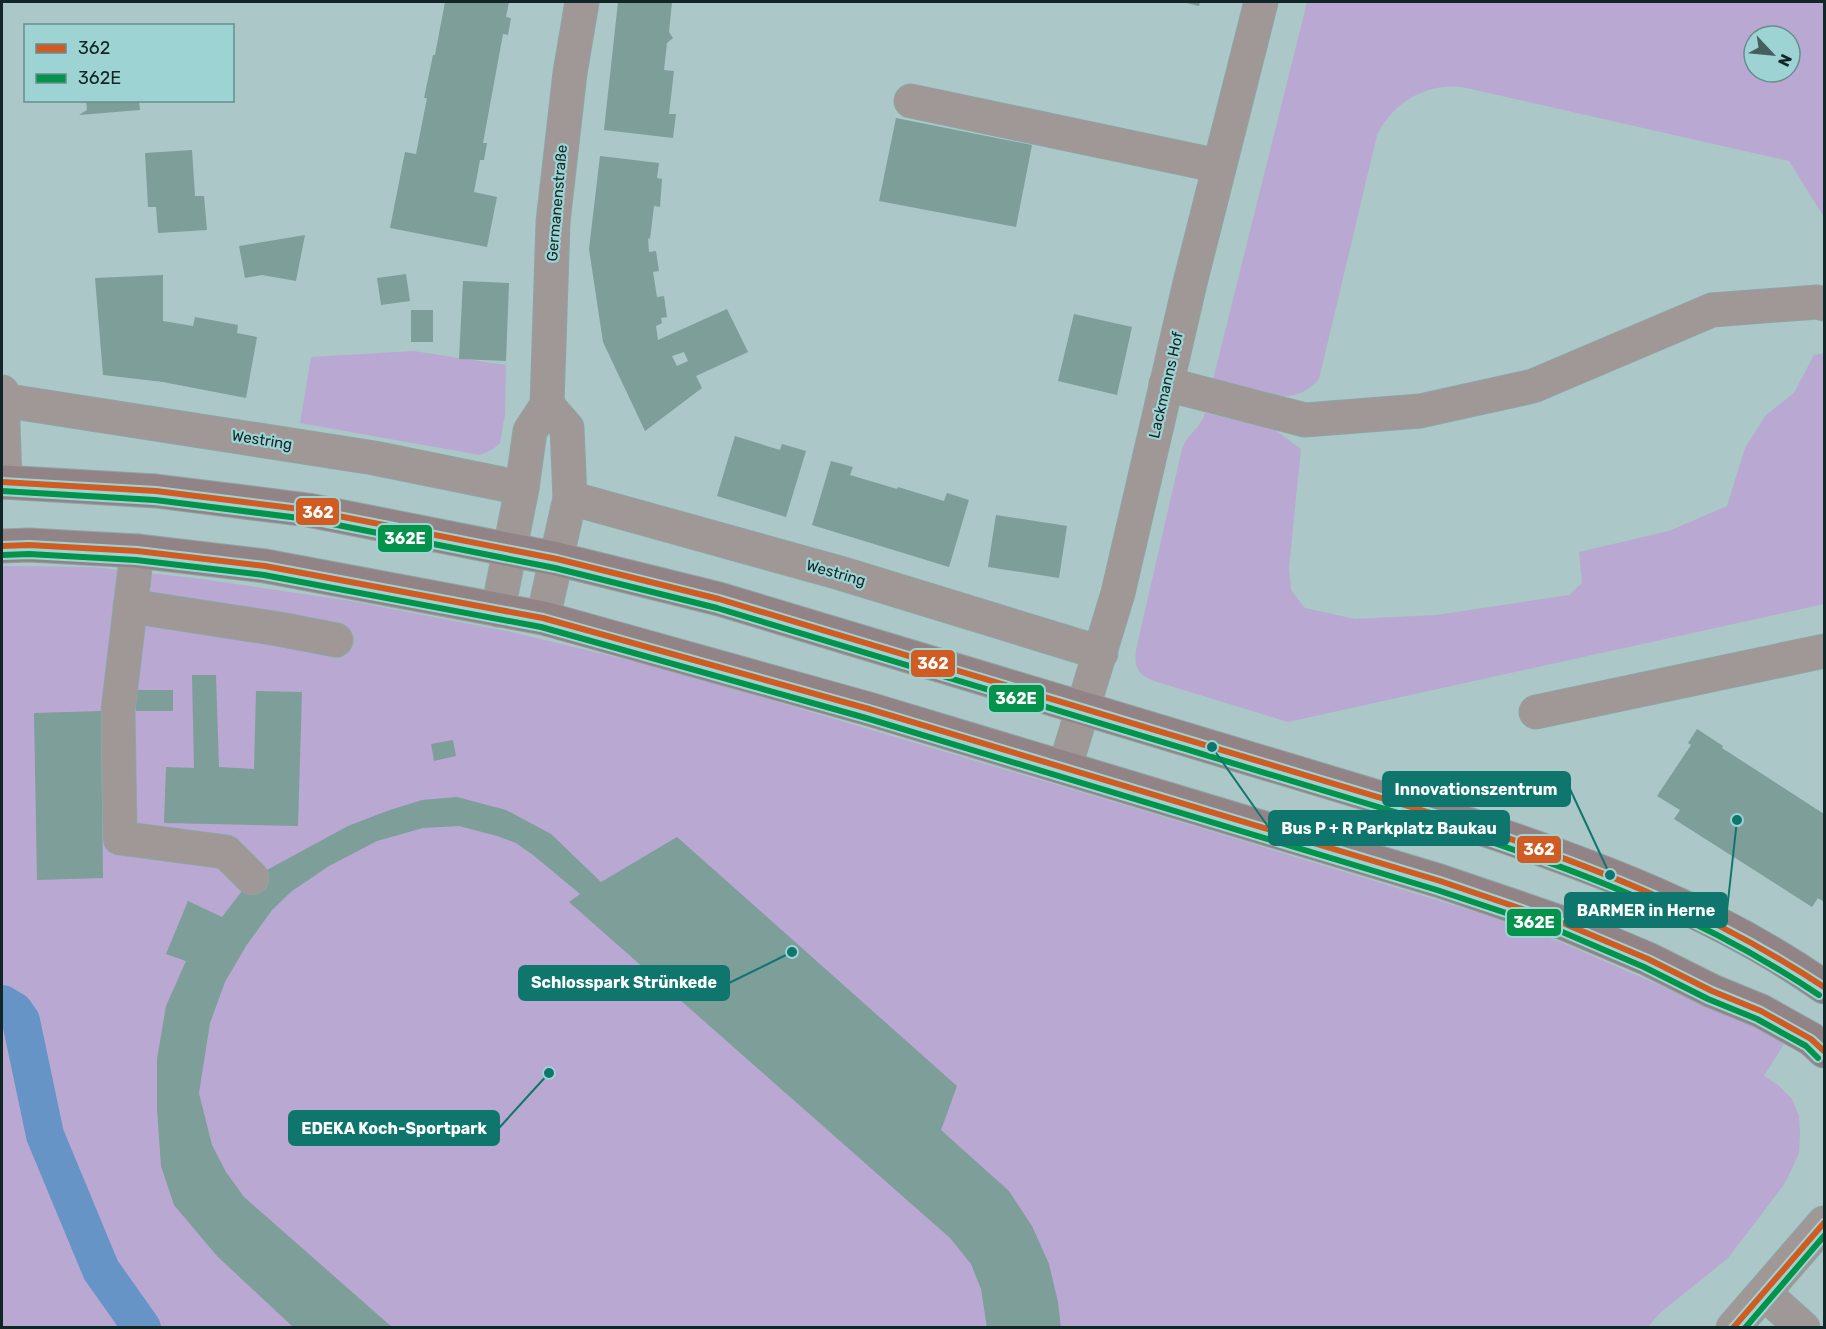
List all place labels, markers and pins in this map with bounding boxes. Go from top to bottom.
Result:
callout: Innovationszentrum [1383,772,1570,806]
callout: Bus P + R Parkplatz Baukau [1269,811,1509,845]
callout: BARMER in Herne [1565,893,1727,927]
callout: Schlosspark Strünkede [519,966,729,1000]
callout: EDEKA Koch-Sportpark [289,1111,499,1145]

